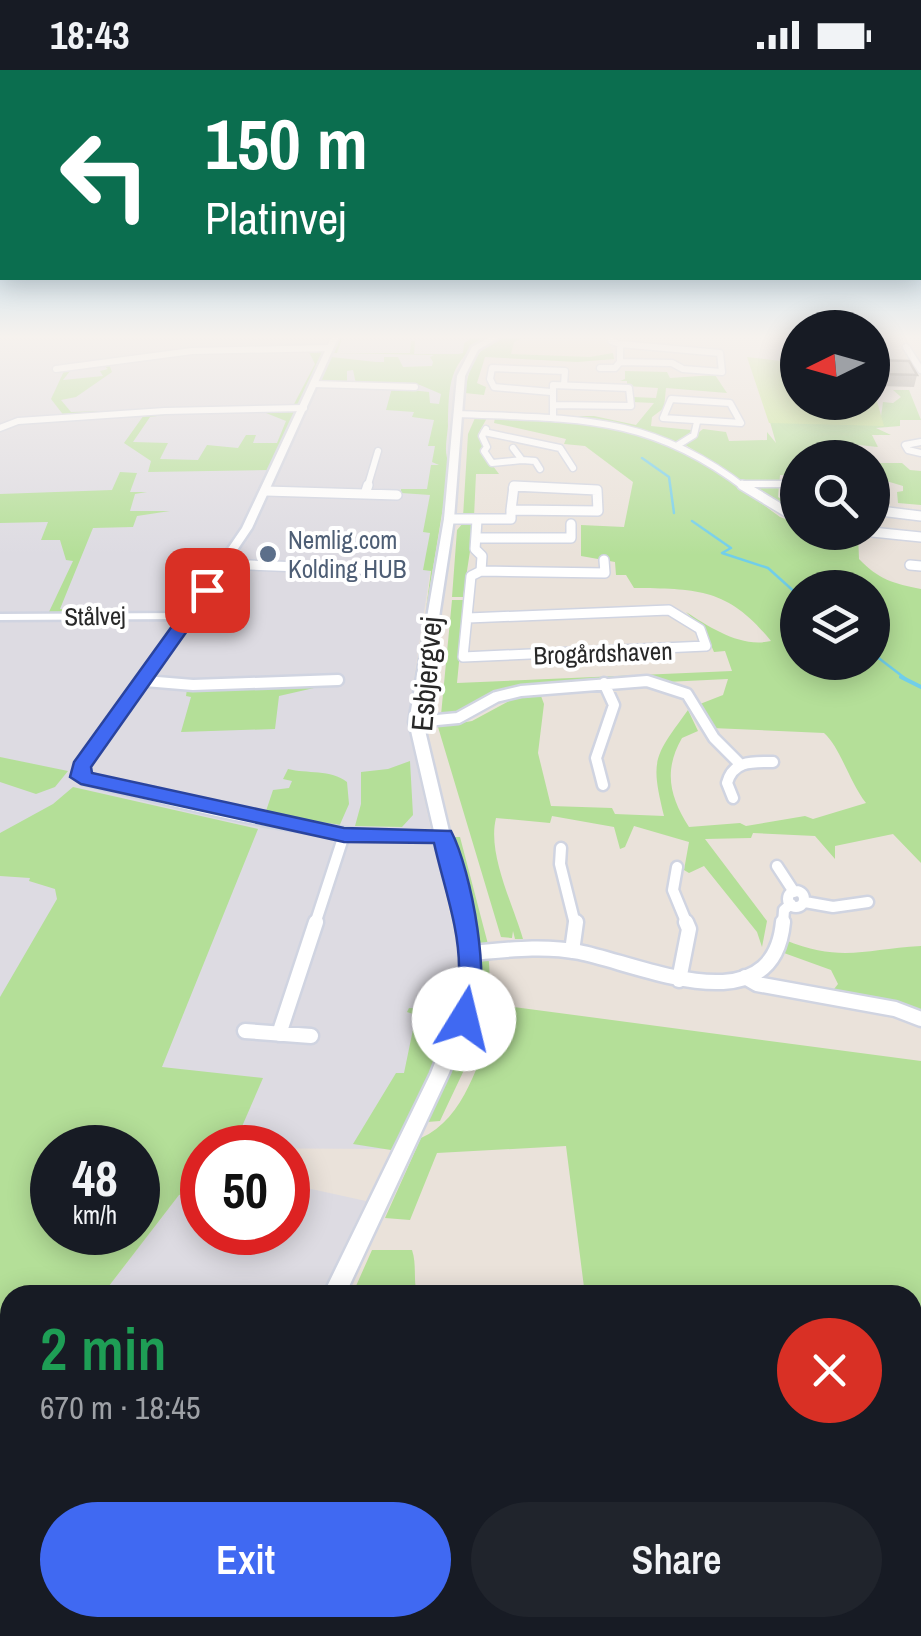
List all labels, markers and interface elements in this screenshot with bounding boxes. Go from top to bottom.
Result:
text: 18:43 [50,10,130,61]
text: 150 m [205,97,368,191]
icon: left [40,110,170,240]
text: Platinvej [205,187,347,248]
north arrow [780,310,890,420]
map controls [780,310,890,680]
button: search [780,440,890,550]
place label: Nemlig.com Kolding HUB [288,523,407,586]
marker: Nemlig.com Kolding HUB [257,543,279,565]
pin [165,548,250,633]
icon: arrive [180,563,235,618]
button: layers [780,570,890,680]
street label: Stålvej [64,598,126,634]
street label: Esbjergvej [401,615,451,733]
street label: Brogårdshaven [533,634,673,672]
position arrow [412,967,516,1071]
speed limit sign: 50 [180,1125,310,1255]
text: 48 [72,1144,118,1212]
text: km/h [73,1198,117,1232]
text: 2 min [40,1308,167,1389]
button: close [777,1318,882,1423]
text: 670 m · 18:45 [40,1386,200,1429]
button: Exit [40,1502,451,1617]
button: Share [471,1502,882,1617]

